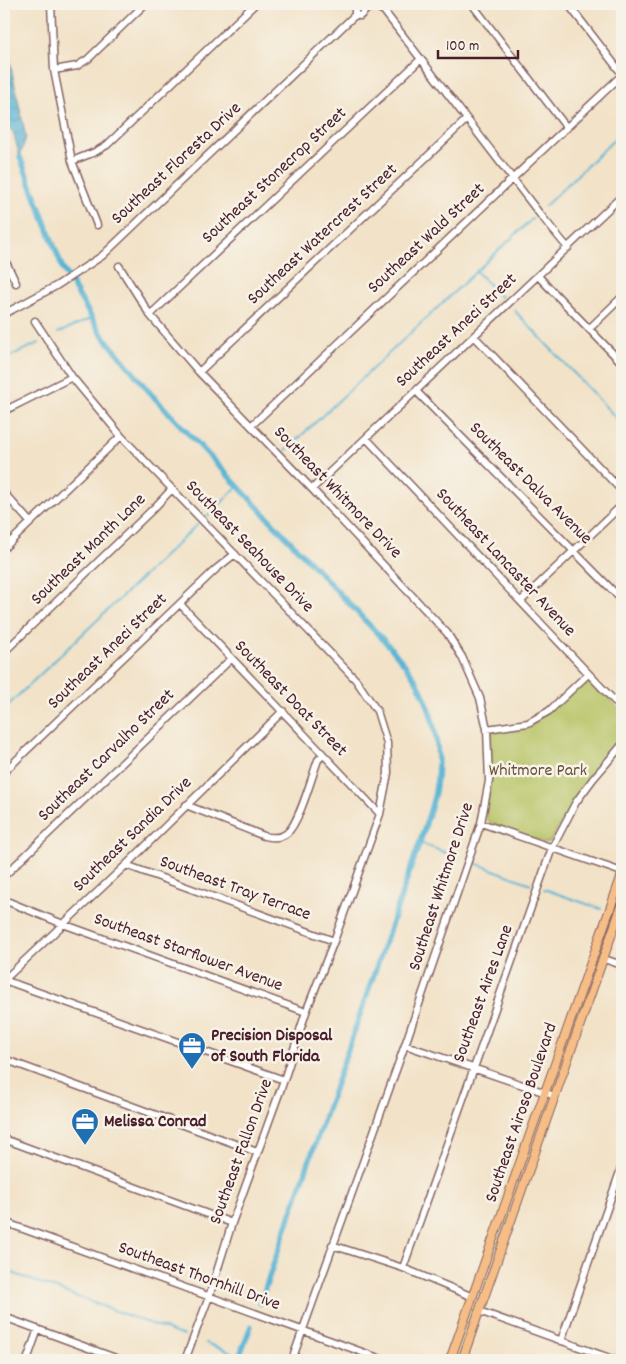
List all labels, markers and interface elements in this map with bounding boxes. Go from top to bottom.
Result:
scale bar [438,28,518,60]
text: 100 m [446,36,479,58]
street label: Southeast Floresta Drive [106,97,248,231]
street label: Southeast Stonecrop Street [197,102,353,250]
street label: Southeast Watercrest Street [242,158,404,311]
street label: Southeast Wald Street [363,178,492,300]
street label: Southeast Aneci Street [391,268,523,394]
street label: Southeast Dalva Avenue [463,417,597,551]
street label: Southeast Whitmore Drive [267,421,407,565]
street label: Southeast Seahouse Drive [179,475,319,619]
street label: Southeast Lancaster Avenue [429,483,581,643]
street label: Southeast Manth Lane [26,488,152,612]
street label: Southeast Aneci Street [43,588,174,716]
street label: Southeast Doat Street [228,635,353,763]
street label: Southeast Carvalho Street [33,684,181,828]
park label: Whitmore Park [489,759,587,784]
street label: Southeast Sandia Drive [68,771,198,899]
street label: Southeast Whitmore Drive [403,800,481,974]
street label: Southeast Tray Terrace [156,850,314,928]
street label: Southeast Starflower Avenue [90,907,286,999]
street label: Southeast Aires Lane [447,922,521,1066]
street label: Southeast Airoso Boulevard [480,1020,564,1206]
place label: Precision Disposal of South Florida [211,1024,333,1070]
office icon: Precision Disposal of South Florida [177,1031,207,1070]
street label: Southeast Fallon Drive [204,1076,280,1228]
office icon: Melissa Conrad [70,1107,100,1146]
place label: Melissa Conrad [104,1110,207,1135]
street label: Southeast Thornhill Drive [115,1236,284,1318]

